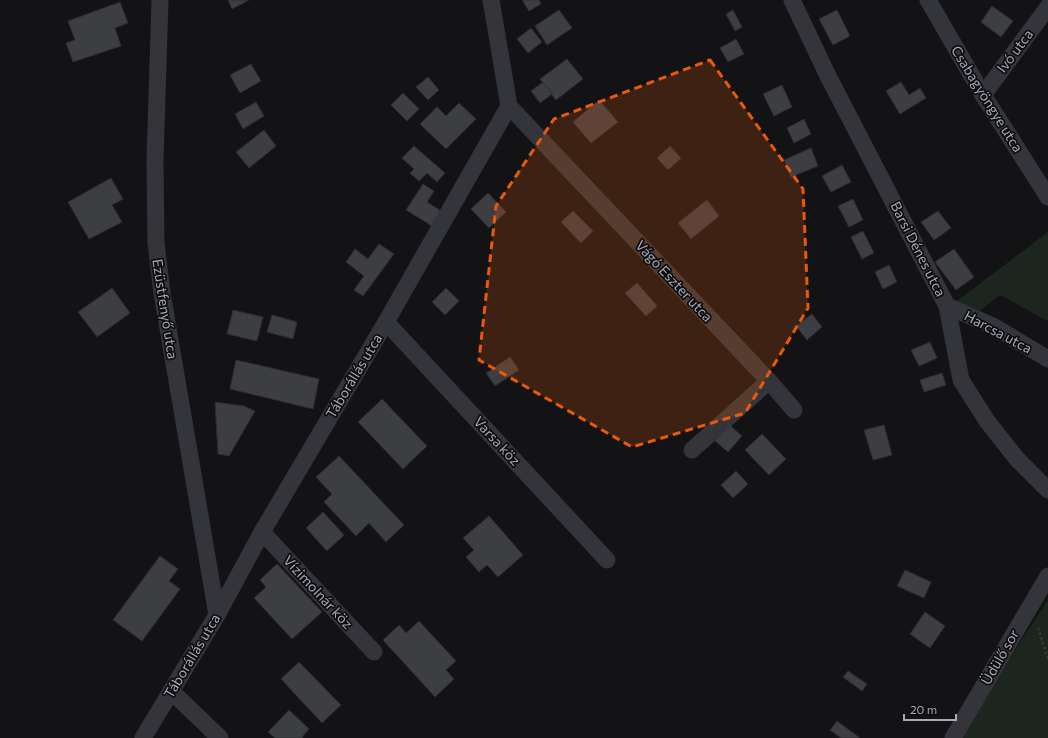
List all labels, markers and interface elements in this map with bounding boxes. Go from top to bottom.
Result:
street label: Ivó utca [993,26,1036,76]
street label: Csabagyöngye utca [948,42,1027,155]
street label: Barsi Dénes utca [887,198,950,299]
street label: Vágó Eszter utca [632,236,716,325]
street label: Ezüstfenyő utca [149,258,182,360]
street label: Harcsa utca [961,307,1035,356]
street label: Táborállás utca [322,330,385,421]
street label: Varsa köz [471,413,524,469]
street label: Vízimolnár köz [280,552,357,632]
street label: Táborállás utca [160,610,223,701]
street label: Üdülő sor [977,626,1022,687]
scale bar [904,696,956,722]
text: 20 m [910,702,937,716]

